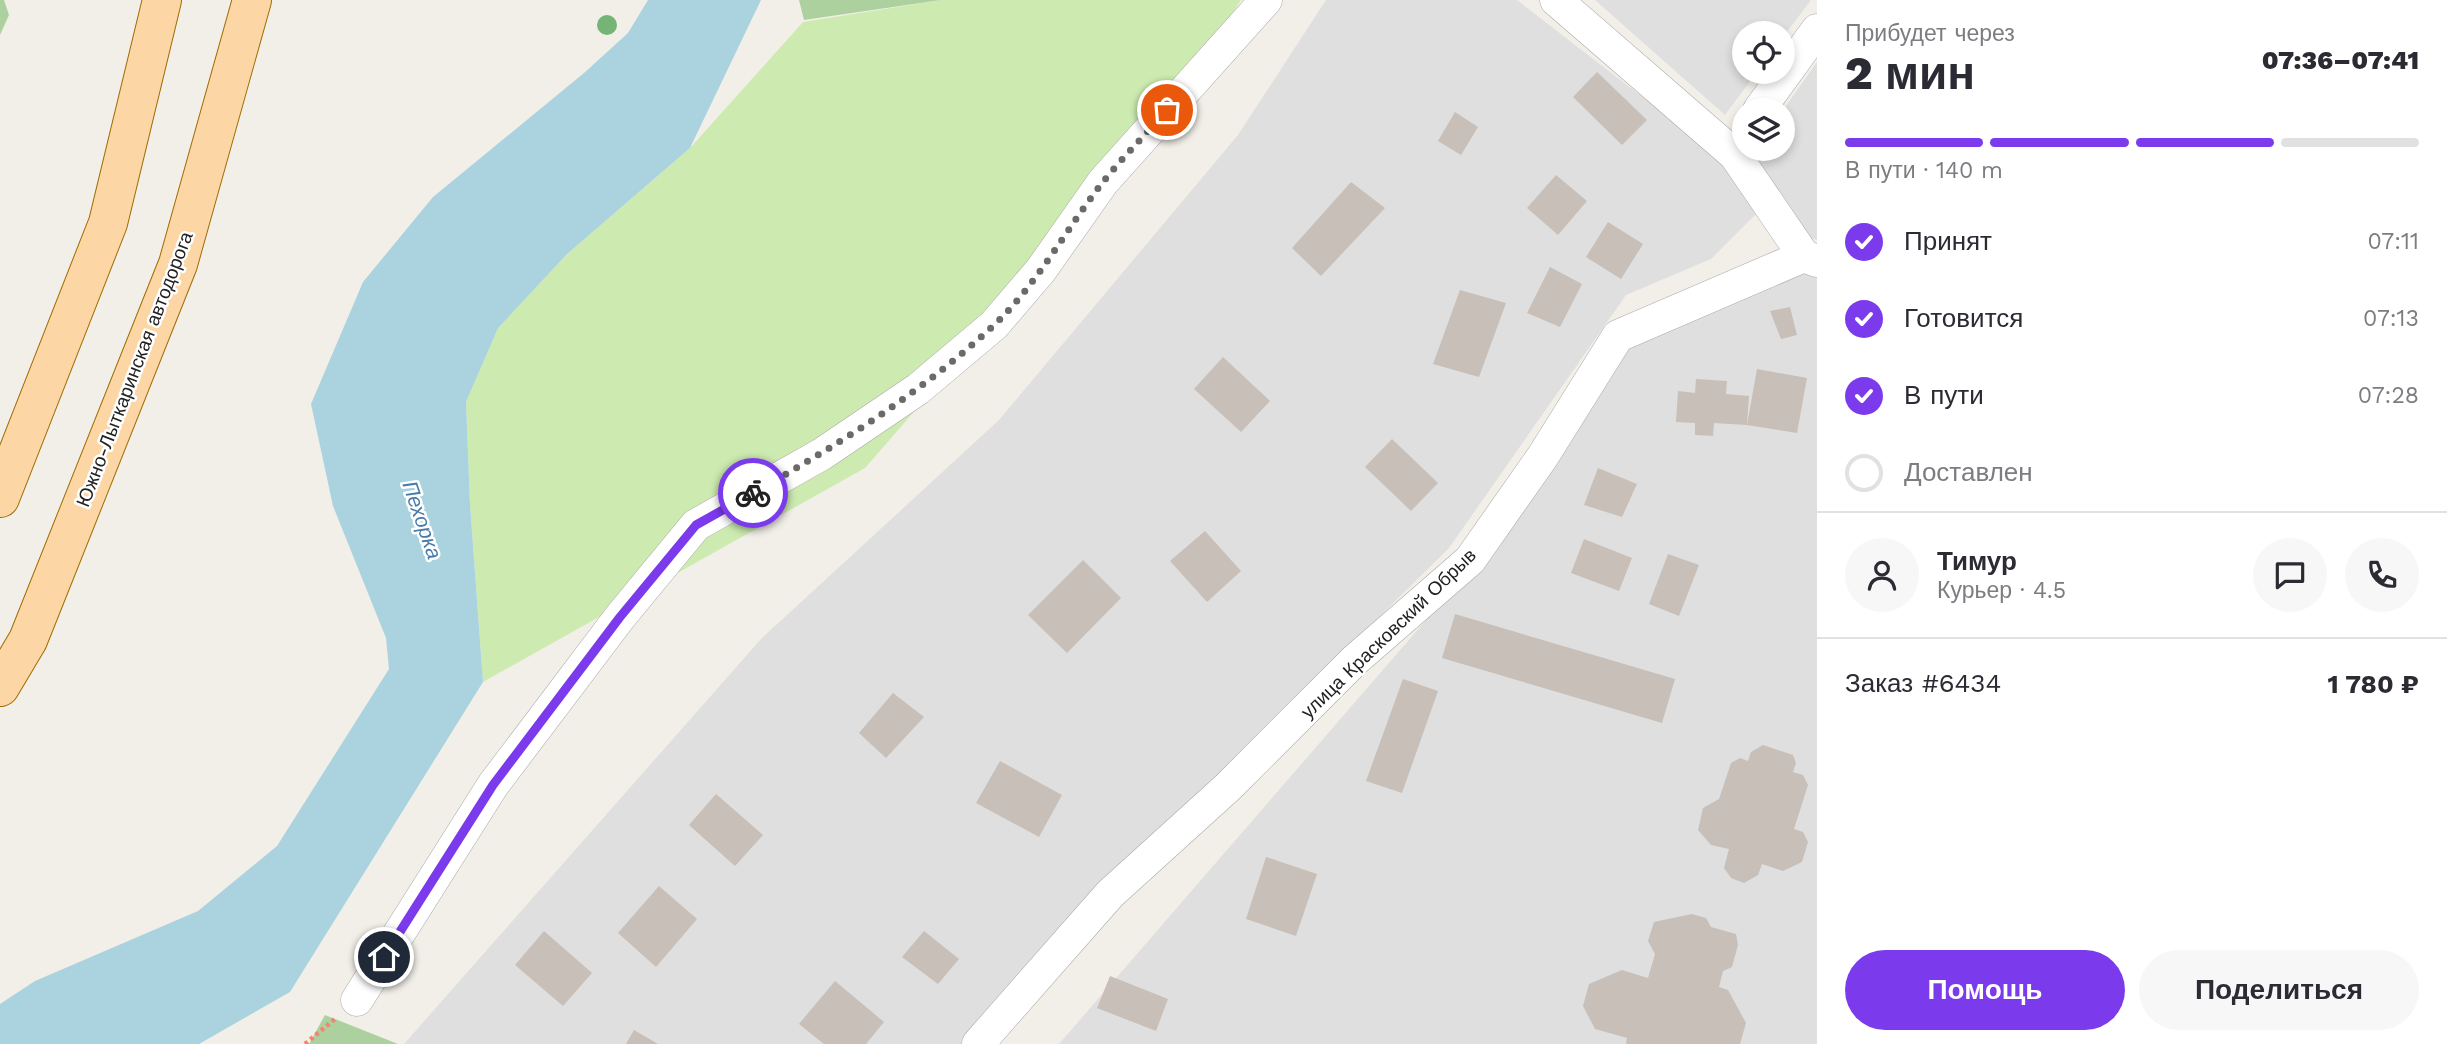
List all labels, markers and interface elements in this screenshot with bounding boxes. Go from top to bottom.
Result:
text: Прибудет через [1845,20,2015,47]
map controls [1732,21,1795,161]
button: locate [1732,21,1795,84]
text: 07:36–07:41 [2262,45,2419,75]
text: 2 мин [1845,46,1975,100]
pin [1137,80,1197,140]
icon: bag [1148,91,1186,129]
button: layers [1732,98,1795,161]
text: В пути · 140 m [1845,157,2003,184]
icon: check [1845,223,1883,261]
text: Принят [1904,226,1992,256]
street label: Южно-Лыткаринская автодорога [71,228,198,510]
text: 07:11 [2368,228,2419,255]
icon: check [1845,300,1883,338]
text: Готовится [1904,303,2023,333]
text: 07:13 [2363,305,2419,332]
icon: check [1845,377,1883,415]
text: В пути [1904,380,1984,410]
text: 07:28 [2358,382,2419,409]
text: Доставлен [1904,457,2033,487]
courier [718,458,788,528]
icon: bike [734,474,772,512]
water label: Пехорка [397,477,448,562]
button: person [1845,538,1919,612]
button: chat [2253,538,2327,612]
button: phone [2345,538,2419,612]
street label: улица Красковский Обрыв [1296,544,1481,723]
text: Тимур [1937,546,2017,576]
text: Курьер · 4.5 [1937,577,2066,604]
text: Заказ #6434 [1845,668,2001,698]
text: 1 780 ₽ [2327,669,2419,699]
pin [354,927,414,987]
icon: home [365,938,403,976]
button: Помощь [1845,950,2125,1030]
button: Поделиться [2139,950,2419,1030]

